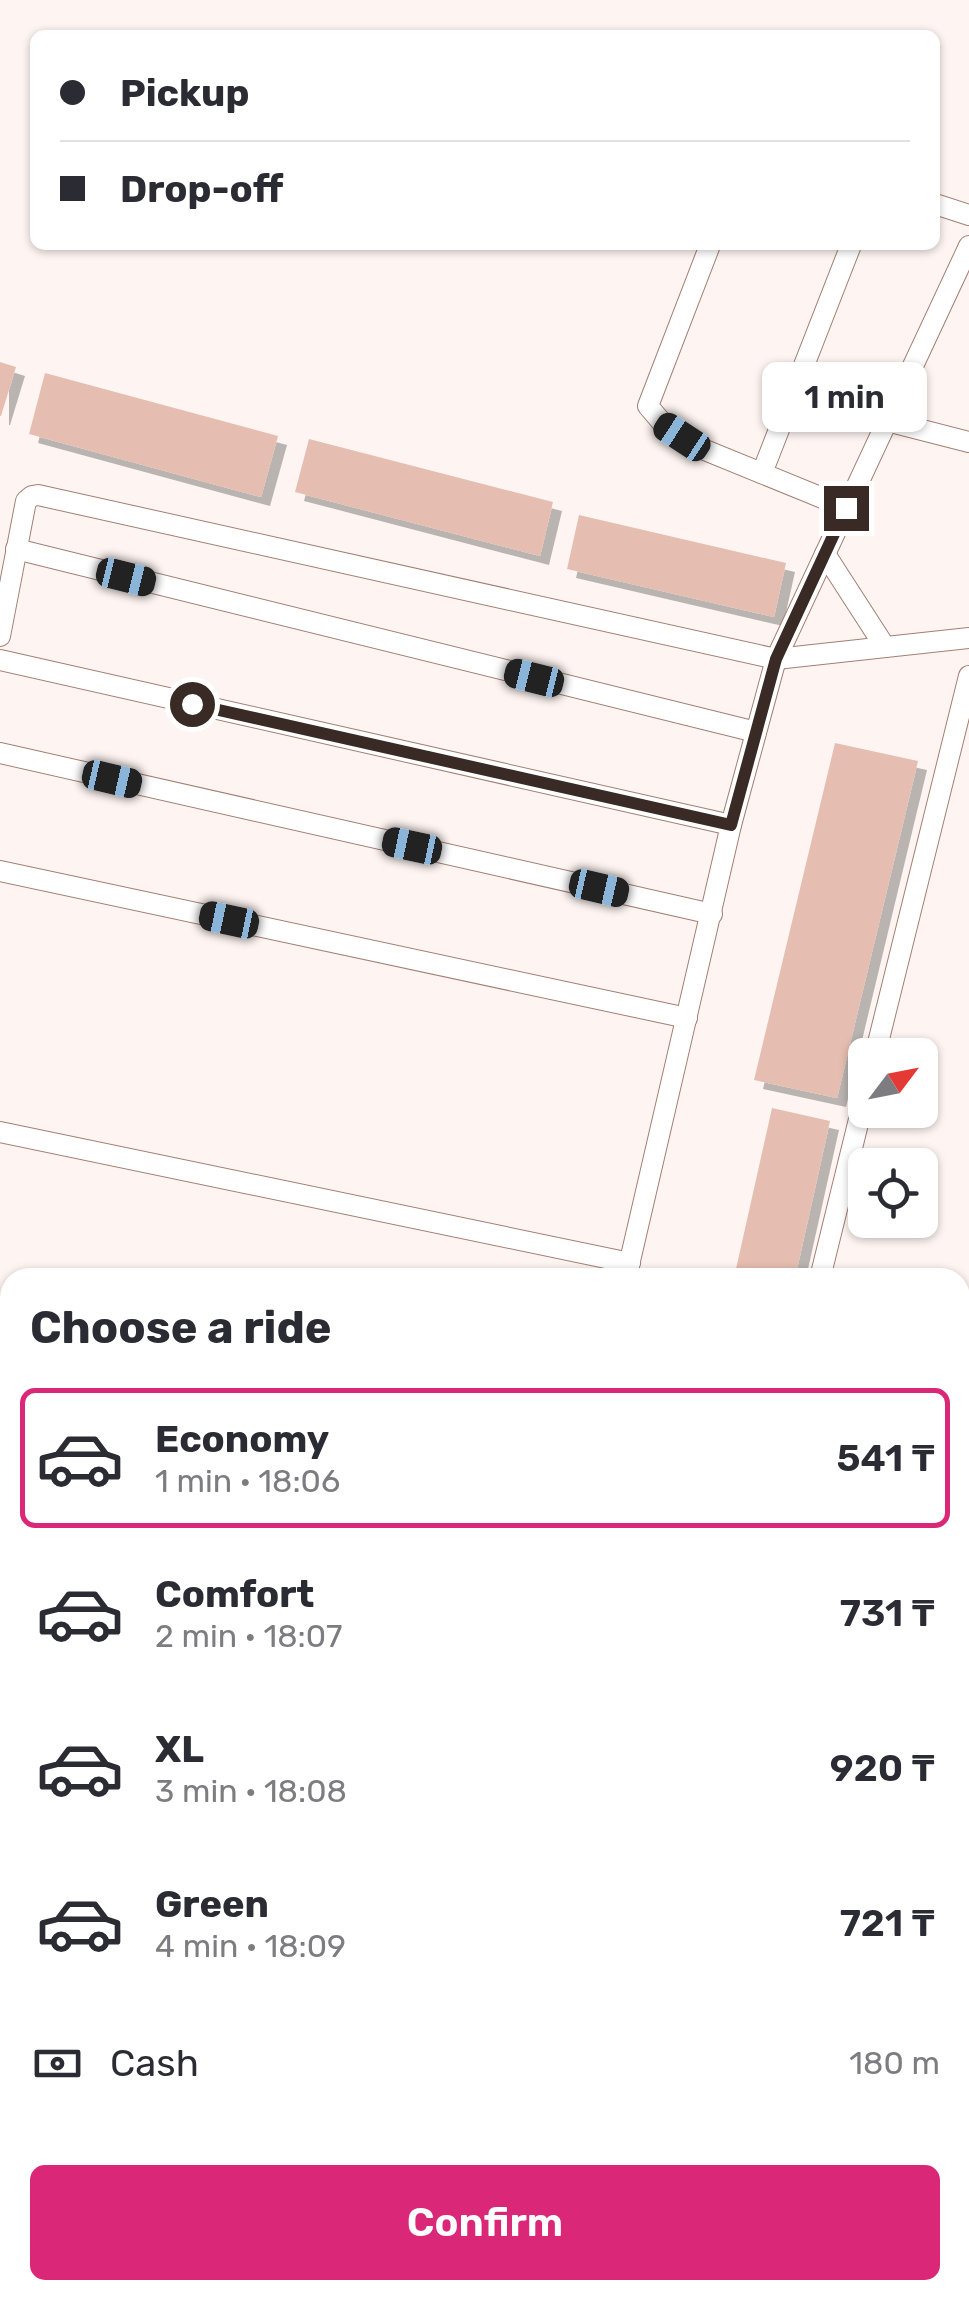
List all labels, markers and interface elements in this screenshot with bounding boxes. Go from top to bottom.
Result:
text: Pickup [120,70,249,116]
text: Drop-off [120,166,283,212]
callout: 1 min [764,363,928,433]
text: 1 min [804,378,885,416]
car [649,408,715,466]
route end [824,486,869,531]
car [93,555,159,599]
car [501,656,567,700]
route start [170,682,215,727]
car [79,758,145,800]
car [380,825,444,867]
car [566,867,632,909]
car [197,899,261,941]
north arrow [848,1038,938,1128]
map controls [848,1038,938,1238]
button: locate [848,1148,938,1238]
text: Choose a ride [30,1301,332,1354]
icon: car [35,1413,125,1503]
text: Economy [155,1416,329,1462]
text: 541 ₸ [836,1435,935,1481]
text: 1 min · 18:06 [155,1462,340,1500]
icon: car [35,1568,125,1658]
text: Comfort [155,1571,314,1617]
text: 731 ₸ [840,1590,935,1636]
text: 2 min · 18:07 [155,1617,342,1655]
icon: car [35,1723,125,1813]
text: XL [155,1726,204,1772]
text: 920 ₸ [830,1745,935,1791]
text: 3 min · 18:08 [155,1772,347,1810]
icon: car [35,1878,125,1968]
text: Green [155,1881,269,1927]
text: 721 ₸ [840,1900,935,1946]
text: 4 min · 18:09 [155,1927,346,1965]
icon: cash [30,2036,85,2091]
text: Cash [110,2040,199,2086]
text: 180 m [849,2044,940,2082]
button: Confirm [30,2165,940,2280]

